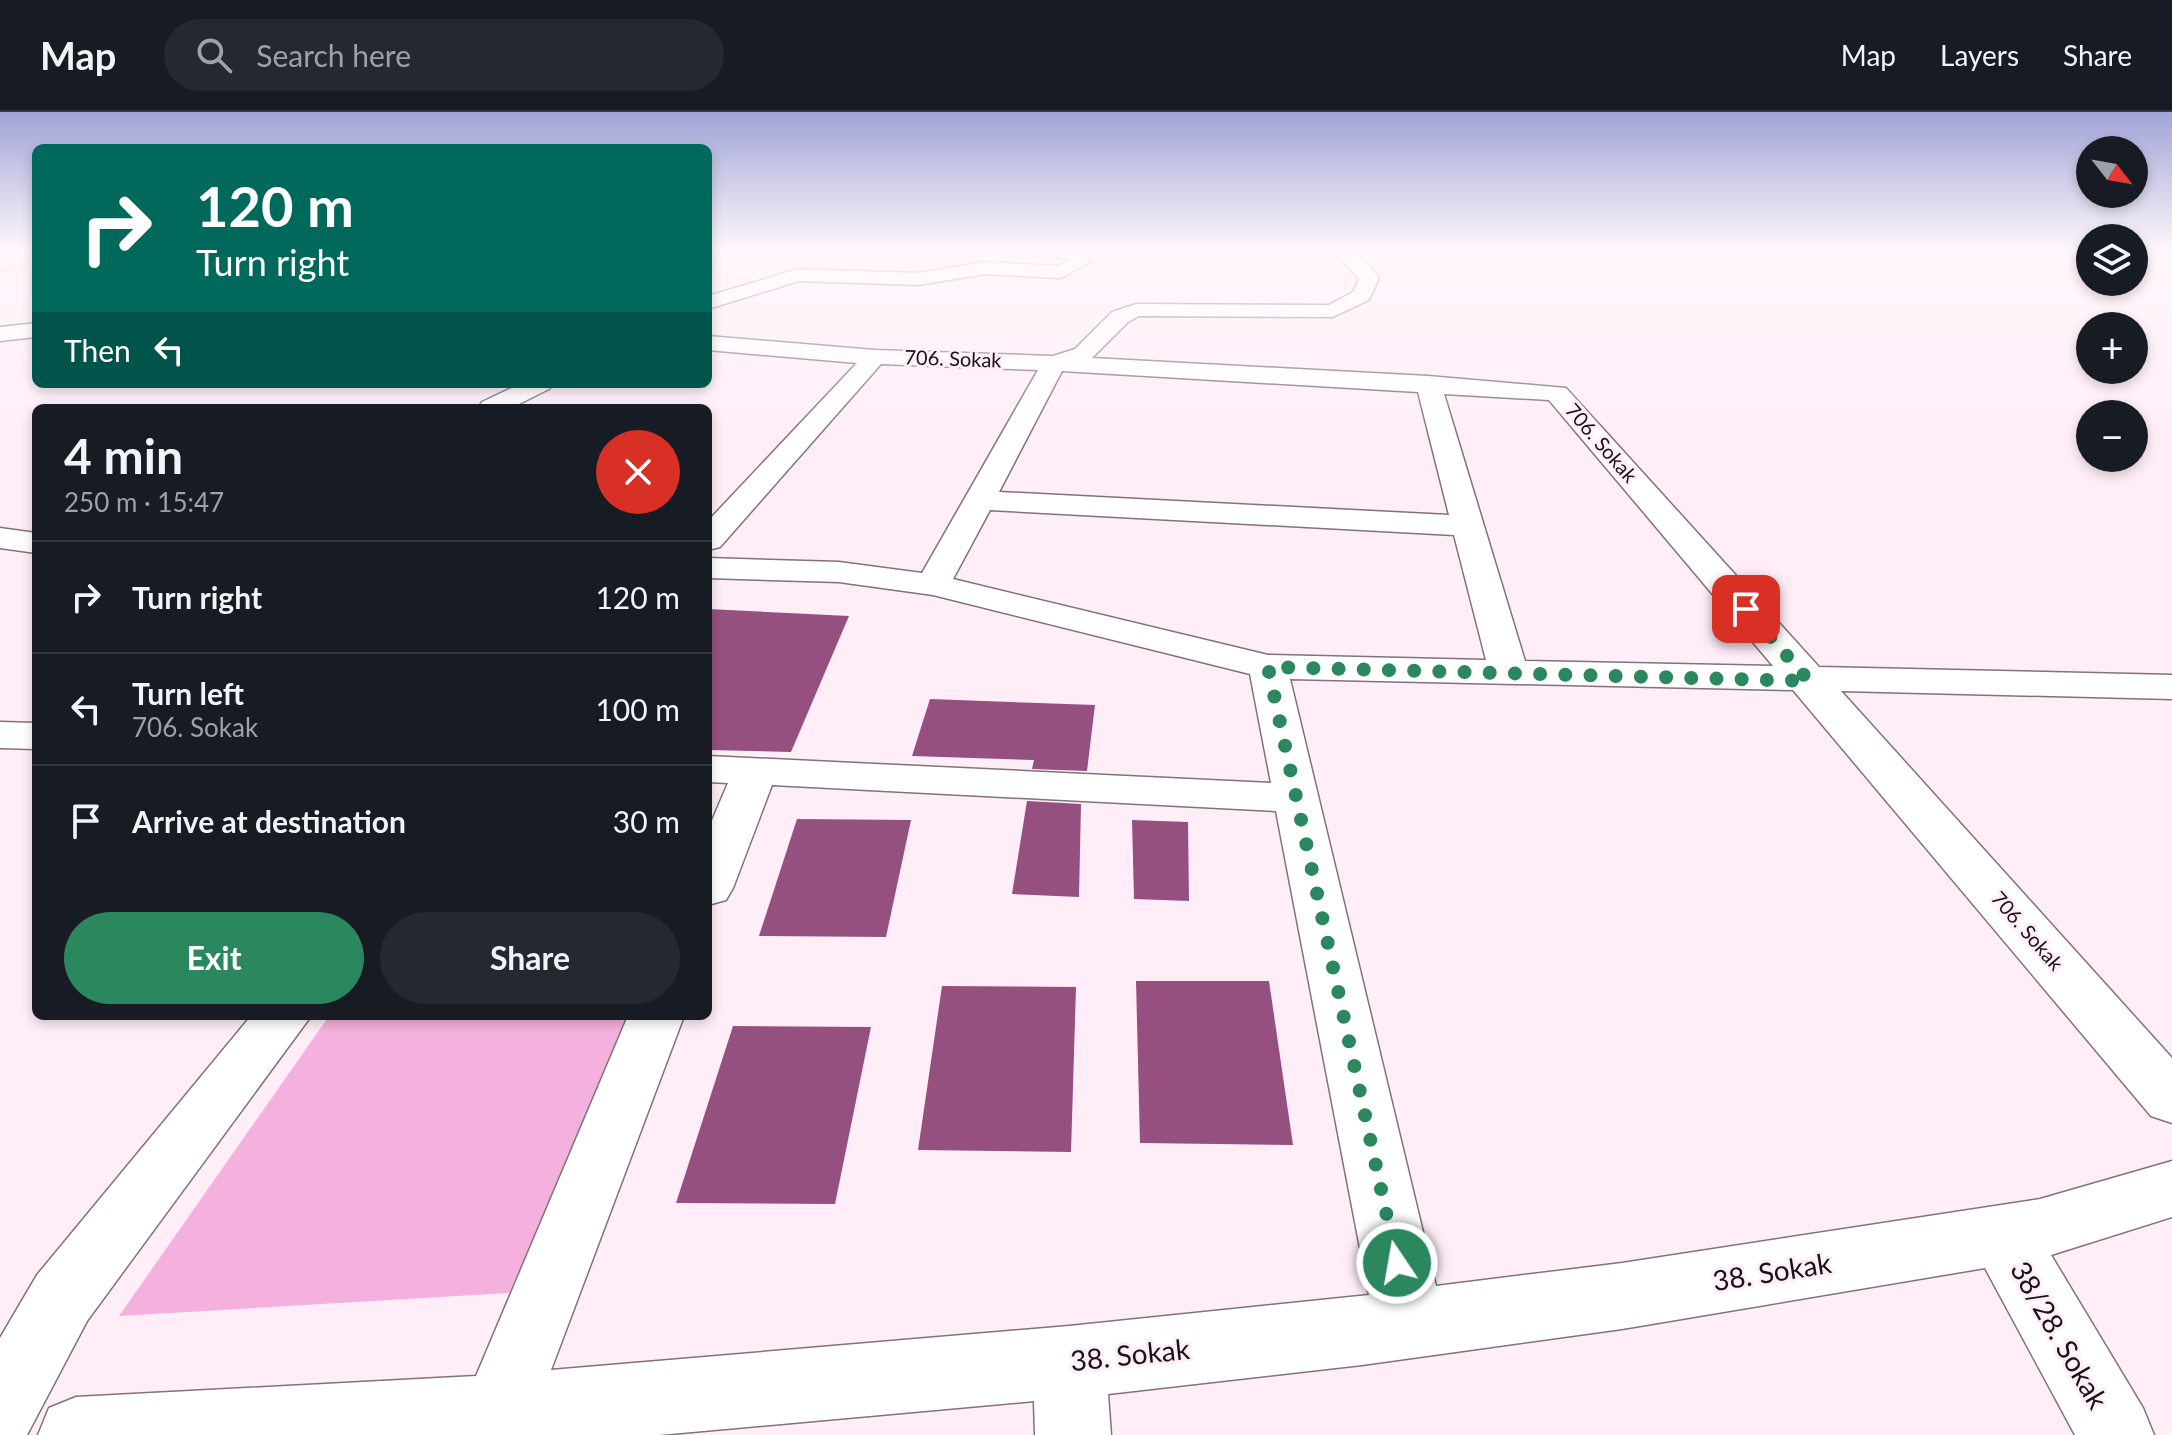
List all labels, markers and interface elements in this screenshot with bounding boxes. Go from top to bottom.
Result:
search box [164,19,724,91]
text: Map [40,32,116,78]
icon: search [192,33,236,77]
text: Search here [256,37,411,73]
text: Map [1841,38,1896,72]
text: Layers [1940,38,2019,72]
text: Share [2063,38,2132,72]
north arrow [2076,136,2148,208]
map controls [2076,136,2148,472]
text: 120 m [196,172,354,239]
icon: right [64,176,168,280]
button: layers [2076,224,2148,296]
text: Turn right [196,240,349,284]
button: + [2076,312,2148,384]
icon: left [147,328,191,372]
text: Then [64,332,131,368]
street label: 706. Sokak [904,344,1003,372]
street label: 706. Sokak [1561,398,1643,487]
button: − [2076,400,2148,472]
text: 4 min [64,427,183,484]
button: close [596,430,680,514]
text: 250 m · 15:47 [64,486,224,518]
icon: right [64,575,108,619]
pin [1712,575,1780,643]
text: Turn right [132,579,262,615]
text: 120 m [595,579,680,615]
icon: arrive [1724,587,1768,631]
text: Turn left [132,675,244,711]
icon: left [64,687,108,731]
text: 100 m [595,691,680,727]
text: 706. Sokak [132,711,258,743]
icon: arrive [64,799,108,843]
text: Arrive at destination [132,803,406,839]
text: 30 m [613,803,680,839]
street label: 706. Sokak [1987,886,2069,975]
button: Exit [64,912,364,1004]
button: Share [380,912,680,1004]
position arrow [1355,1221,1439,1305]
street label: 38. Sokak [1710,1245,1834,1297]
street label: 38/28. Sokak [2004,1255,2116,1415]
street label: 38. Sokak [1069,1331,1192,1377]

